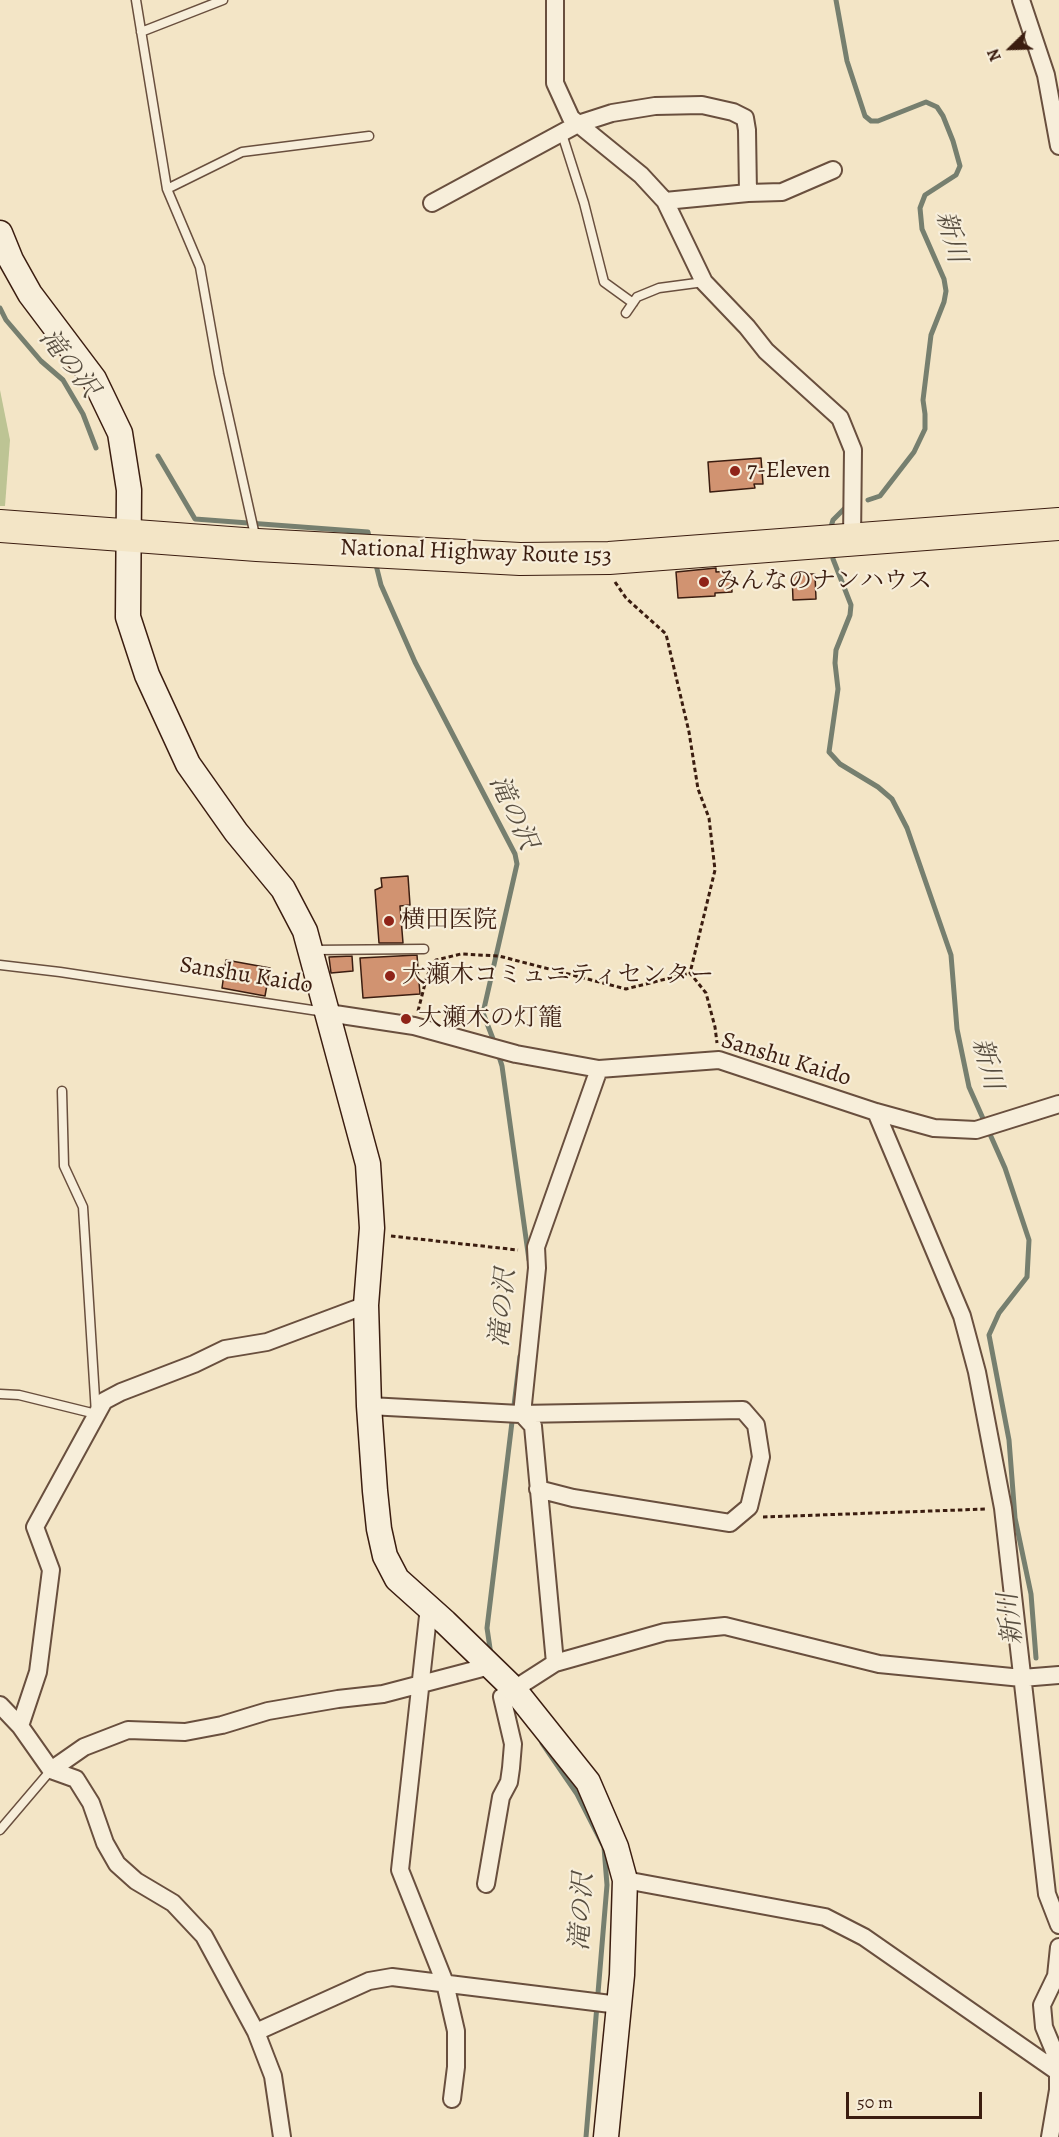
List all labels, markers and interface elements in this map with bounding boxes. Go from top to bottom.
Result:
north arrow [981,18,1041,78]
text: N [982,45,1007,65]
water label: 新川 [928,208,972,266]
water label: 滝の沢 [32,324,104,404]
place label: 7-Eleven [747,457,830,485]
marker: 7-Eleven [728,464,742,478]
street label: National Highway Route 153 [340,534,612,572]
place label: みんなのナンハウス [716,568,932,596]
marker: みんなのナンハウス [697,575,711,589]
water label: 滝の沢 [481,771,543,855]
place label: 横田医院 [401,907,497,935]
marker: 横田医院 [382,914,396,928]
street label: Sanshu Kaido [177,951,315,1001]
place label: 大瀬木コミュニティセンター [402,962,714,990]
marker: 大瀬木コミュニティセンター [383,969,397,983]
place label: 大瀬木の灯籠 [418,1005,562,1033]
marker: 大瀬木の灯籠 [399,1012,413,1026]
street label: Sanshu Kaido [718,1027,854,1093]
water label: 新川 [964,1035,1008,1093]
water label: 滝の沢 [485,1268,523,1348]
water label: 新川 [994,1592,1030,1646]
water label: 滝の沢 [565,1872,601,1952]
scale bar [849,2080,986,2118]
text: 50 m [857,2090,893,2114]

